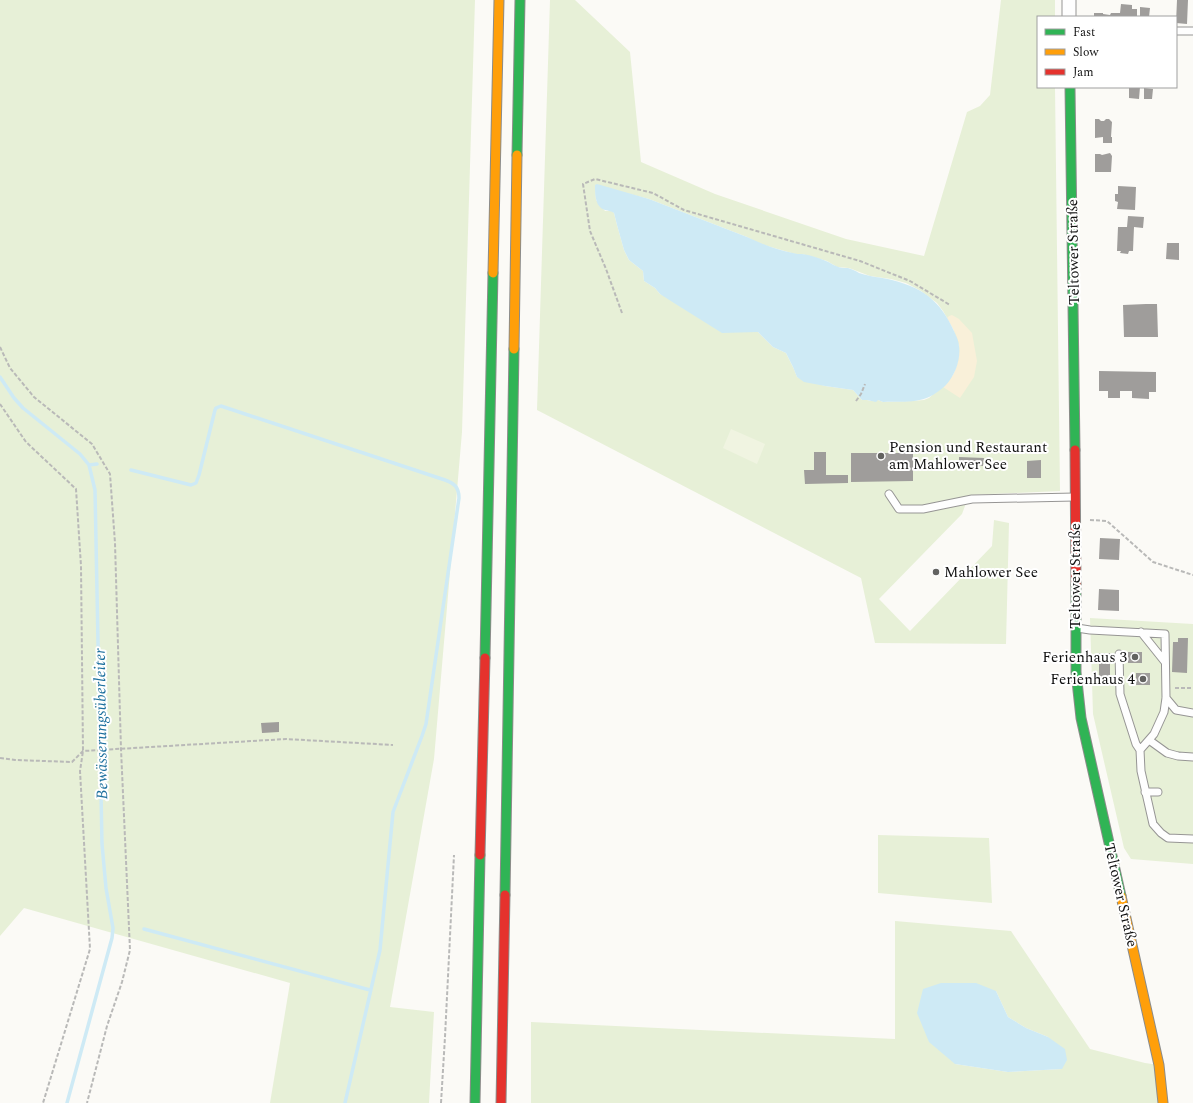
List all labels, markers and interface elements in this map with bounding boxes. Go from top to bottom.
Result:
legend [1037,16,1177,88]
text: Fast [1073,23,1095,42]
text: Slow [1073,43,1099,62]
text: Jam [1073,63,1094,82]
street label: Teltower Straße [1061,199,1086,305]
place label: Pension und Restaurant am Mahlower See [889,436,1047,476]
marker: Pension und Restaurant am Mahlower See [876,451,886,461]
street label: Teltower Straße [1064,523,1087,629]
place label: Mahlower See [944,561,1038,584]
marker: Mahlower See [931,567,941,577]
place label: Ferienhaus 3 [1042,646,1127,669]
water label: Bewässerungsüberleiter [88,648,114,800]
marker: Ferienhaus 3 [1130,652,1140,662]
place label: Ferienhaus 4 [1050,668,1135,691]
marker: Ferienhaus 4 [1138,674,1148,684]
street label: Teltower Straße [1097,841,1144,949]

